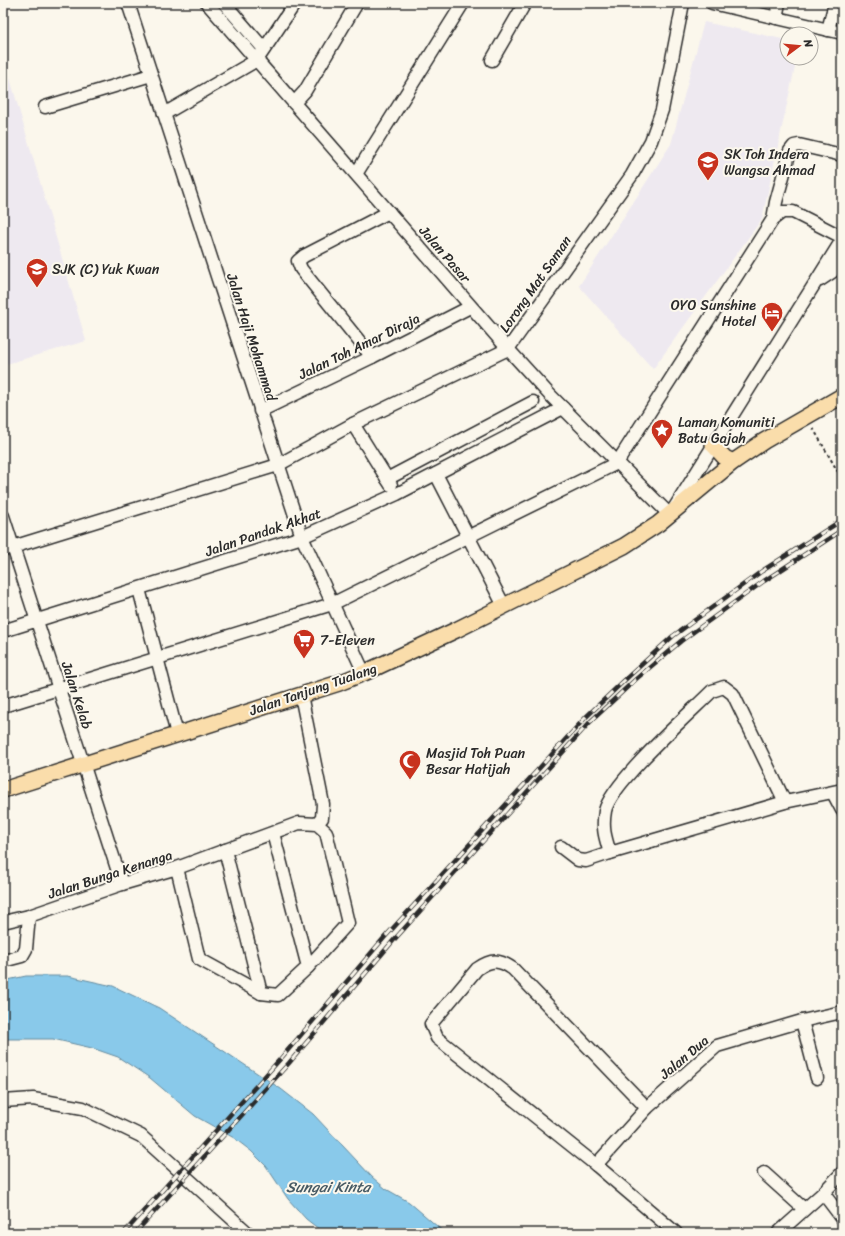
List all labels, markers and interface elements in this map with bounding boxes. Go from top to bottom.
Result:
north arrow [779,26,819,66]
text: N [798,36,818,50]
place label: SK Toh Indera Wangsa Ahmad [724,142,816,183]
school or university icon: SK Toh Indera Wangsa Ahmad [695,149,721,182]
street label: Jalan Pasar [412,219,478,290]
street label: Lorong Mat Saman [492,230,579,338]
school or university icon: SJK (C) Yuk Kwan [24,256,50,289]
place label: SJK (C) Yuk Kwan [52,257,160,282]
street label: Jalan Haji Mohammad [219,269,284,406]
place label: OYO Sunshine Hotel [671,293,757,334]
hotel icon: OYO Sunshine Hotel [759,300,785,333]
street label: Jalan Toh Amar Diraja [293,306,424,387]
place label: Laman Komuniti Batu Gajah [678,410,776,451]
place icon: Laman Komuniti Batu Gajah [649,417,675,450]
street label: Jalan Pandak Akhat [201,501,325,564]
supermarket icon: 7-Eleven [291,627,317,660]
place label: 7-Eleven [320,628,375,653]
street label: Jalan Tanjung Tualang [245,656,380,723]
street label: Jalan Kelab [54,657,99,732]
place label: Masjid Toh Puan Besar Hatijah [426,741,526,782]
mosque icon: Masjid Toh Puan Besar Hatijah [397,748,423,781]
street label: Jalan Bunga Kenanga [44,843,176,907]
street label: Jalan Dua [653,1029,715,1086]
water label: Sungai Kinta [286,1174,373,1200]

